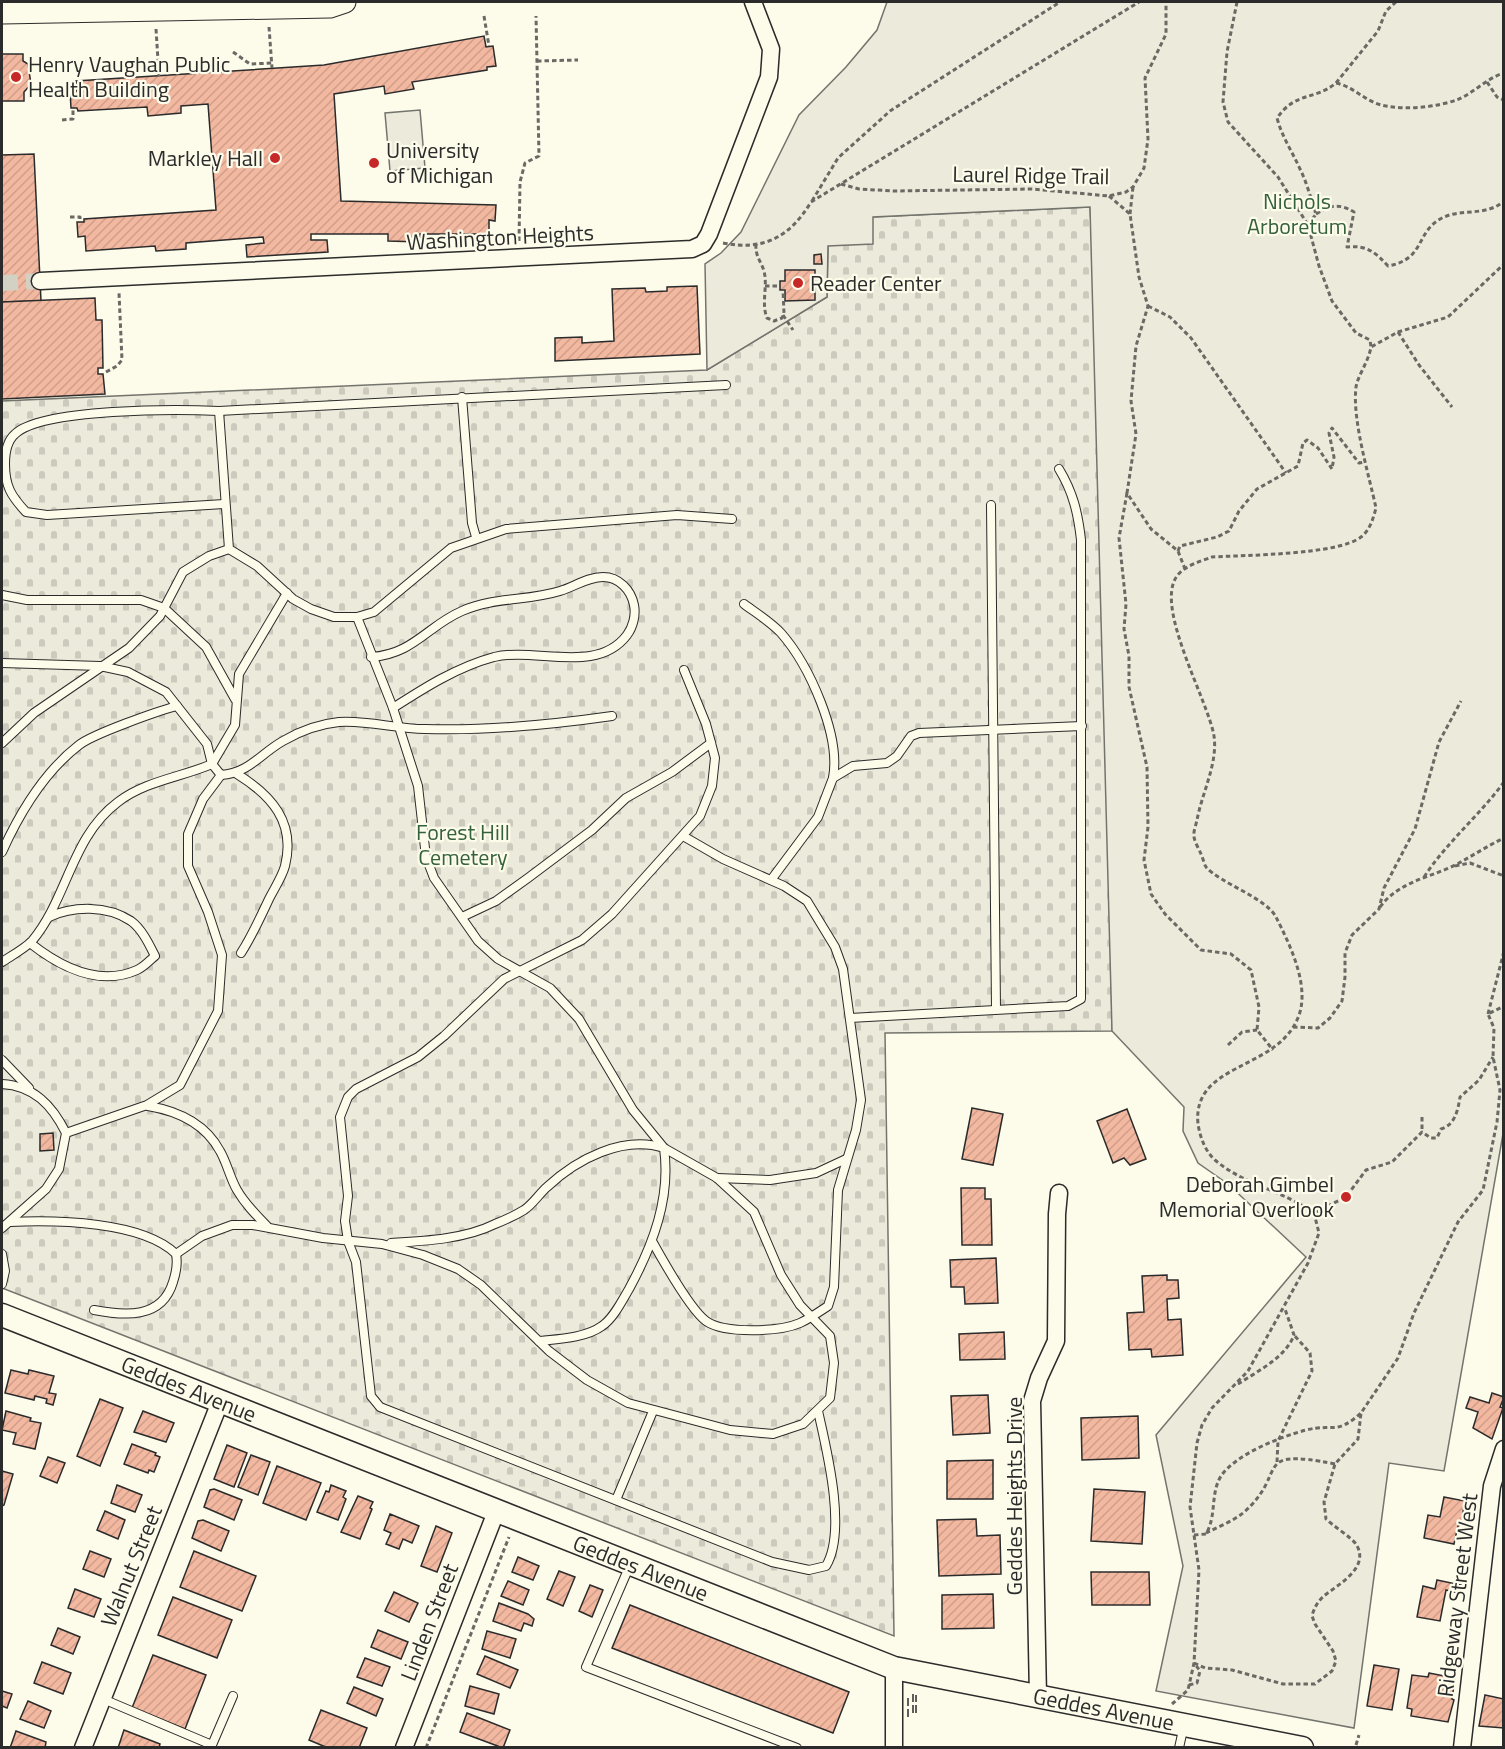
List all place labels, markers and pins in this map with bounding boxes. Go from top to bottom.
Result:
place label: Henry Vaughan Public Health Building [28,47,230,106]
marker: Henry Vaughan Public Health Building [9,70,23,84]
place label: University of Michigan [386,133,493,192]
place label: Markley Hall [148,141,263,175]
marker: Markley Hall [268,151,282,165]
marker: University of Michigan [367,156,381,170]
place label: Reader Center [810,266,942,300]
marker: Reader Center [791,276,805,290]
place label: Deborah Gimbel Memorial Overlook [1159,1167,1334,1226]
marker: Deborah Gimbel Memorial Overlook [1339,1190,1353,1204]

